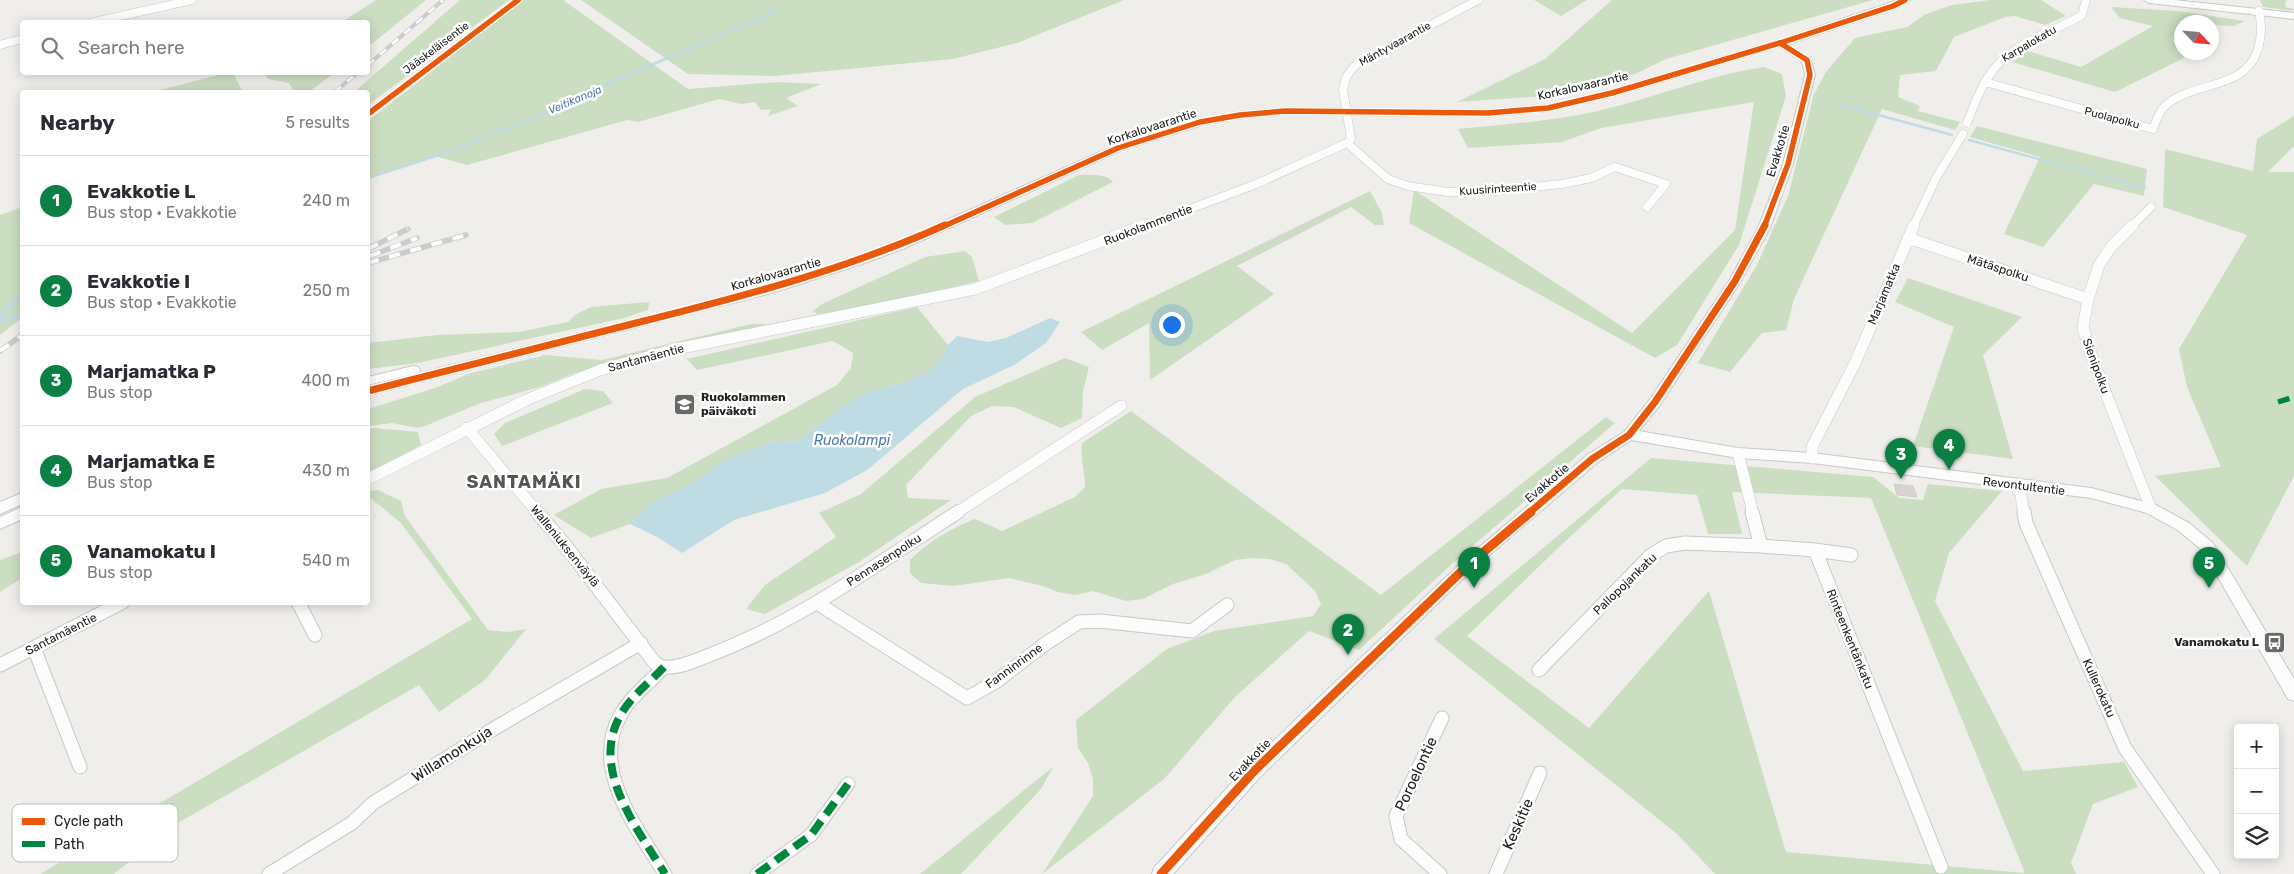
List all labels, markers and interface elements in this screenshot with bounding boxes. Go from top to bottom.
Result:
north arrow [2174,15,2219,60]
street label: Jääskeläisentie [400,19,472,77]
street label: Mäntyvaarantie [1357,19,1433,69]
search box [20,20,370,75]
street label: Karpalokatu [1999,23,2059,65]
icon: search [38,34,66,62]
text: Search here [78,36,185,59]
street label: Korkalovaarantie [1536,69,1630,103]
water label: Veitikanoja [546,83,604,117]
street label: Puolapolku [2083,104,2141,132]
street label: Korkalovaarantie [1106,106,1199,148]
text: Nearby [40,110,115,135]
text: 5 results [286,113,350,132]
street label: Evakkotie [1764,123,1793,179]
text: Evakkotie L [87,180,195,203]
street label: Kuusirinteentie [1459,180,1537,198]
text: 1 [52,191,60,210]
text: 240 m [303,191,350,210]
street label: Ruokolammentie [1102,202,1195,248]
text: Bus stop · Evakkotie [87,203,237,222]
street label: Mätäspolku [1965,251,2031,285]
street label: Korkalovaarantie [729,254,823,294]
street label: Marjamatka [1865,261,1903,327]
text: Evakkotie I [87,270,190,293]
text: 2 [51,281,61,300]
text: 250 m [303,281,350,300]
text: Bus stop · Evakkotie [87,293,237,312]
your location [1159,312,1185,338]
street label: Sienipolku [2080,337,2112,395]
street label: Santamäentie [606,341,686,375]
text: Marjamatka P [87,360,216,383]
text: 3 [51,371,61,390]
text: 400 m [302,371,350,390]
text: Bus stop [87,383,153,402]
place label: Ruokolammen päiväkoti [701,390,786,418]
school or university icon: Ruokolammen päiväkoti [673,392,697,416]
pin: 4 [1933,429,1965,470]
water label: Ruokolampi [814,432,891,449]
pin: 3 [1885,438,1917,479]
text: Marjamatka E [87,450,215,473]
street label: Evakkotie [1522,460,1572,506]
text: 4 [51,461,61,480]
text: 430 m [302,461,350,480]
district label: SANTAMÄKI [466,471,582,493]
text: Bus stop [87,473,153,492]
street label: Revontultentie [1982,474,2066,498]
street label: Walleniuksenväylä [528,502,602,590]
street label: Pennasenpolku [844,531,924,589]
text: Vanamokatu I [87,540,216,563]
pin: 1 [1458,547,1490,588]
pin: 5 [2193,547,2225,588]
street label: Pallopojankatu [1590,550,1660,618]
text: 5 [51,551,61,570]
text: 540 m [302,551,350,570]
text: Bus stop [87,563,153,582]
street label: Rinteenkentänkatu [1824,587,1876,691]
street label: Santamäentie [23,610,99,658]
pin: 2 [1332,614,1364,655]
bus stop icon: Vanamokatu L [2263,630,2287,654]
place label: Vanamokatu L [2174,635,2259,649]
street label: Fanninrinne [983,641,1045,691]
street label: Kullerokatu [2080,657,2118,719]
street label: Willamonkuja [409,722,495,786]
map controls [2234,724,2279,859]
button: + [2234,724,2279,769]
street label: Poroelontie [1391,734,1441,814]
street label: Evakkotie [1226,736,1274,784]
button: − [2234,769,2279,814]
street label: Keskitie [1499,796,1537,852]
legend [12,804,178,862]
text: Cycle path [54,813,123,830]
button: layers [2234,814,2279,859]
text: Path [54,836,85,853]

